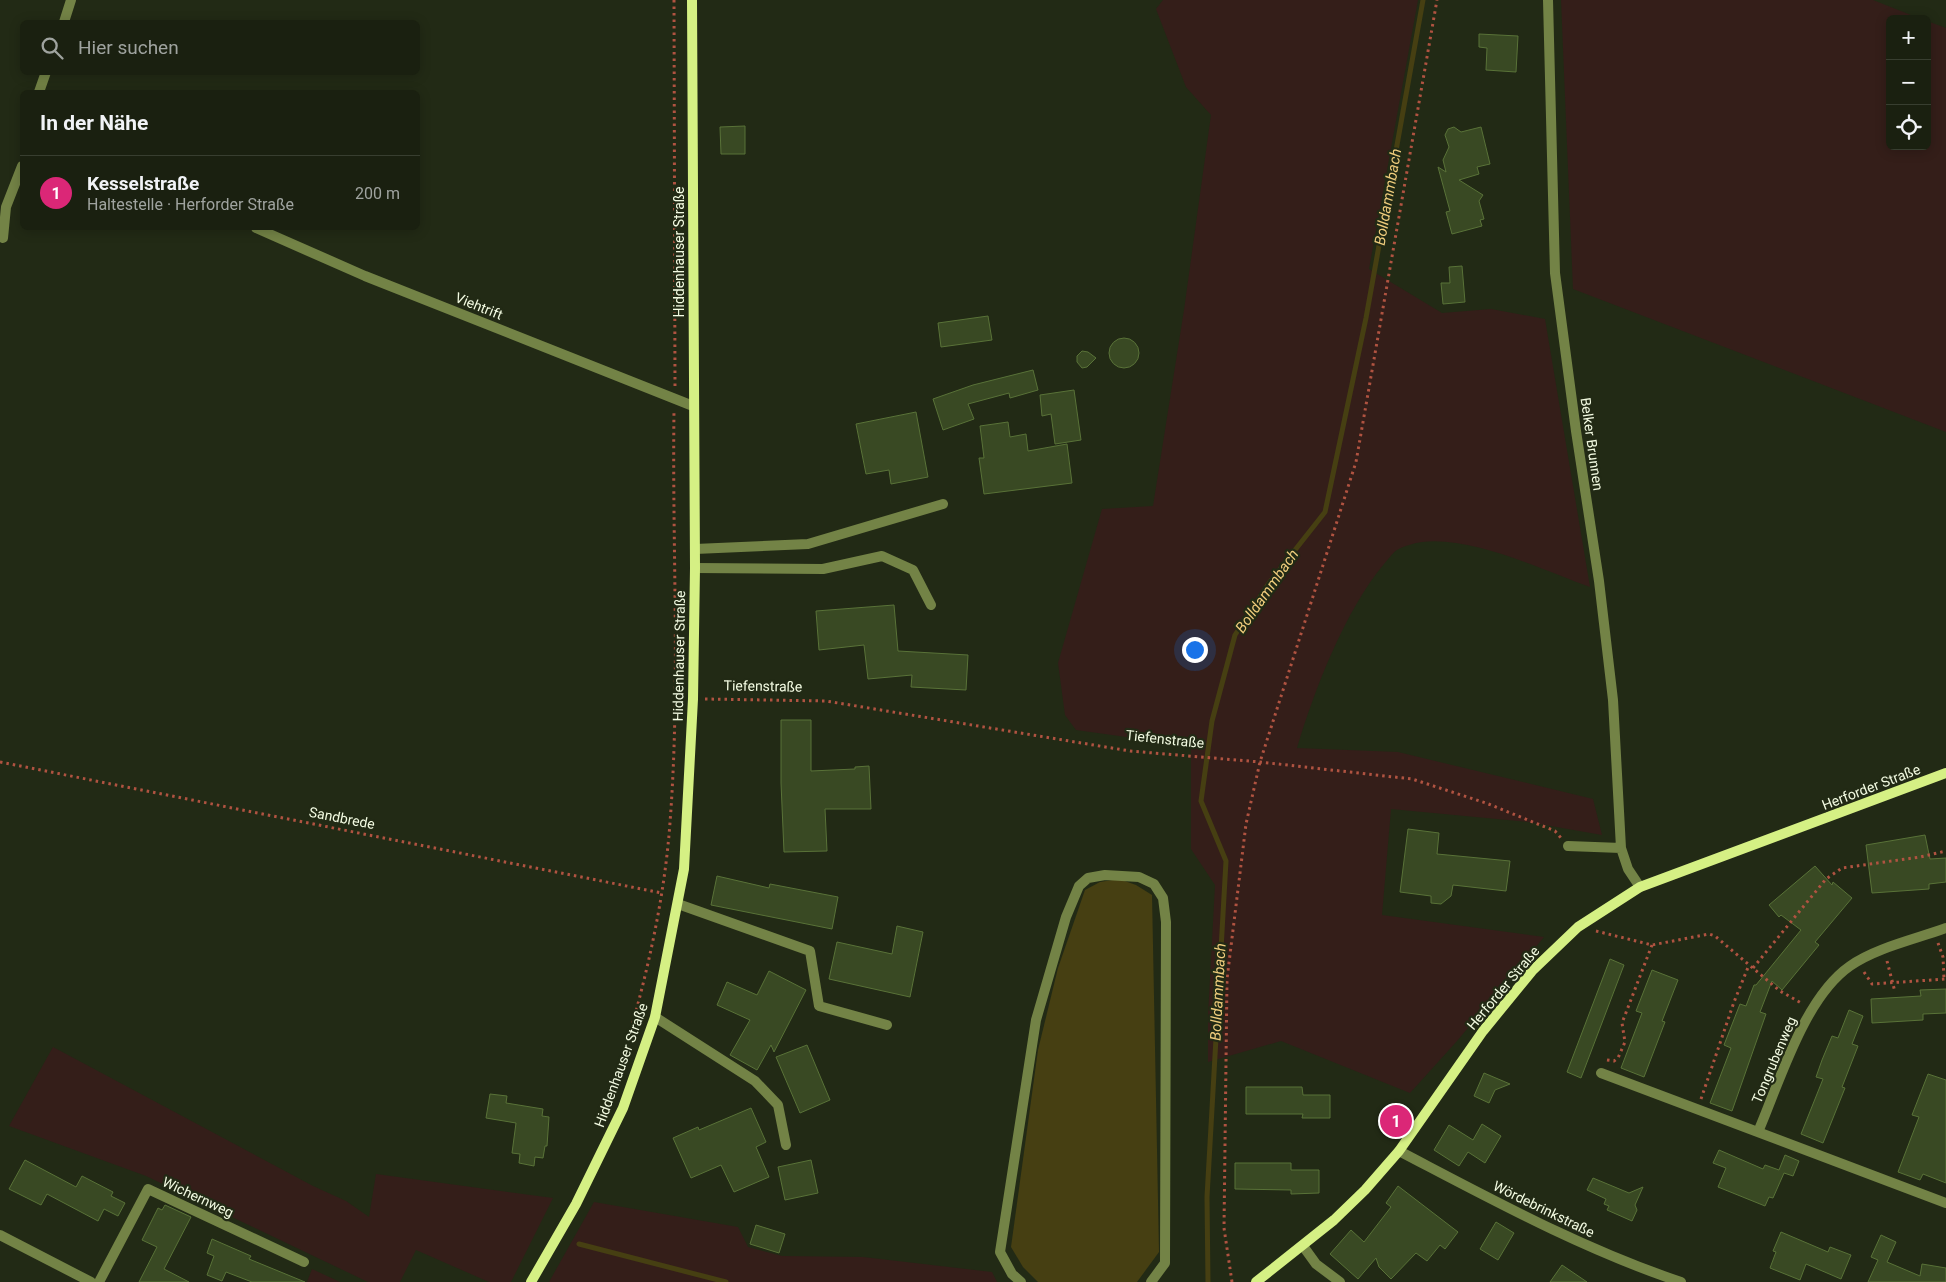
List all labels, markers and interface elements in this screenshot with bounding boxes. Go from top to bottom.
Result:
map controls [1886,15,1931,150]
button: + [1886,15,1931,60]
search box [20,20,420,75]
icon: search [38,34,66,62]
text: Hier suchen [78,36,179,59]
button: − [1886,60,1931,105]
button: locate [1886,105,1931,150]
text: In der Nähe [40,111,148,135]
water label: Bolldammbach [1371,147,1405,247]
text: Kesselstraße [87,172,199,195]
text: 1 [51,184,61,203]
text: 200 m [355,184,400,203]
street label: Hiddenhauser Straße [671,187,687,317]
text: Haltestelle · Herforder Straße [87,195,294,214]
street label: Viehtrift [453,289,505,323]
street label: Belker Brunnen [1578,396,1606,492]
water label: Bolldammbach [1232,546,1302,636]
street label: Hiddenhauser Straße [670,590,688,722]
your location [1182,637,1208,663]
street label: Tiefenstraße [724,677,802,695]
street label: Tiefenstraße [1125,727,1205,751]
street label: Herforder Straße [1820,761,1922,813]
street label: Sandbrede [308,804,376,832]
water label: Bolldammbach [1206,943,1230,1041]
street label: Herforder Straße [1463,943,1543,1033]
street label: Hiddenhauser Straße [591,1001,651,1129]
street label: Tongrubenweg [1749,1014,1799,1106]
pin: 1 [1380,1102,1412,1140]
street label: Wichernweg [160,1174,236,1220]
street label: Wördebrinkstraße [1491,1178,1597,1240]

